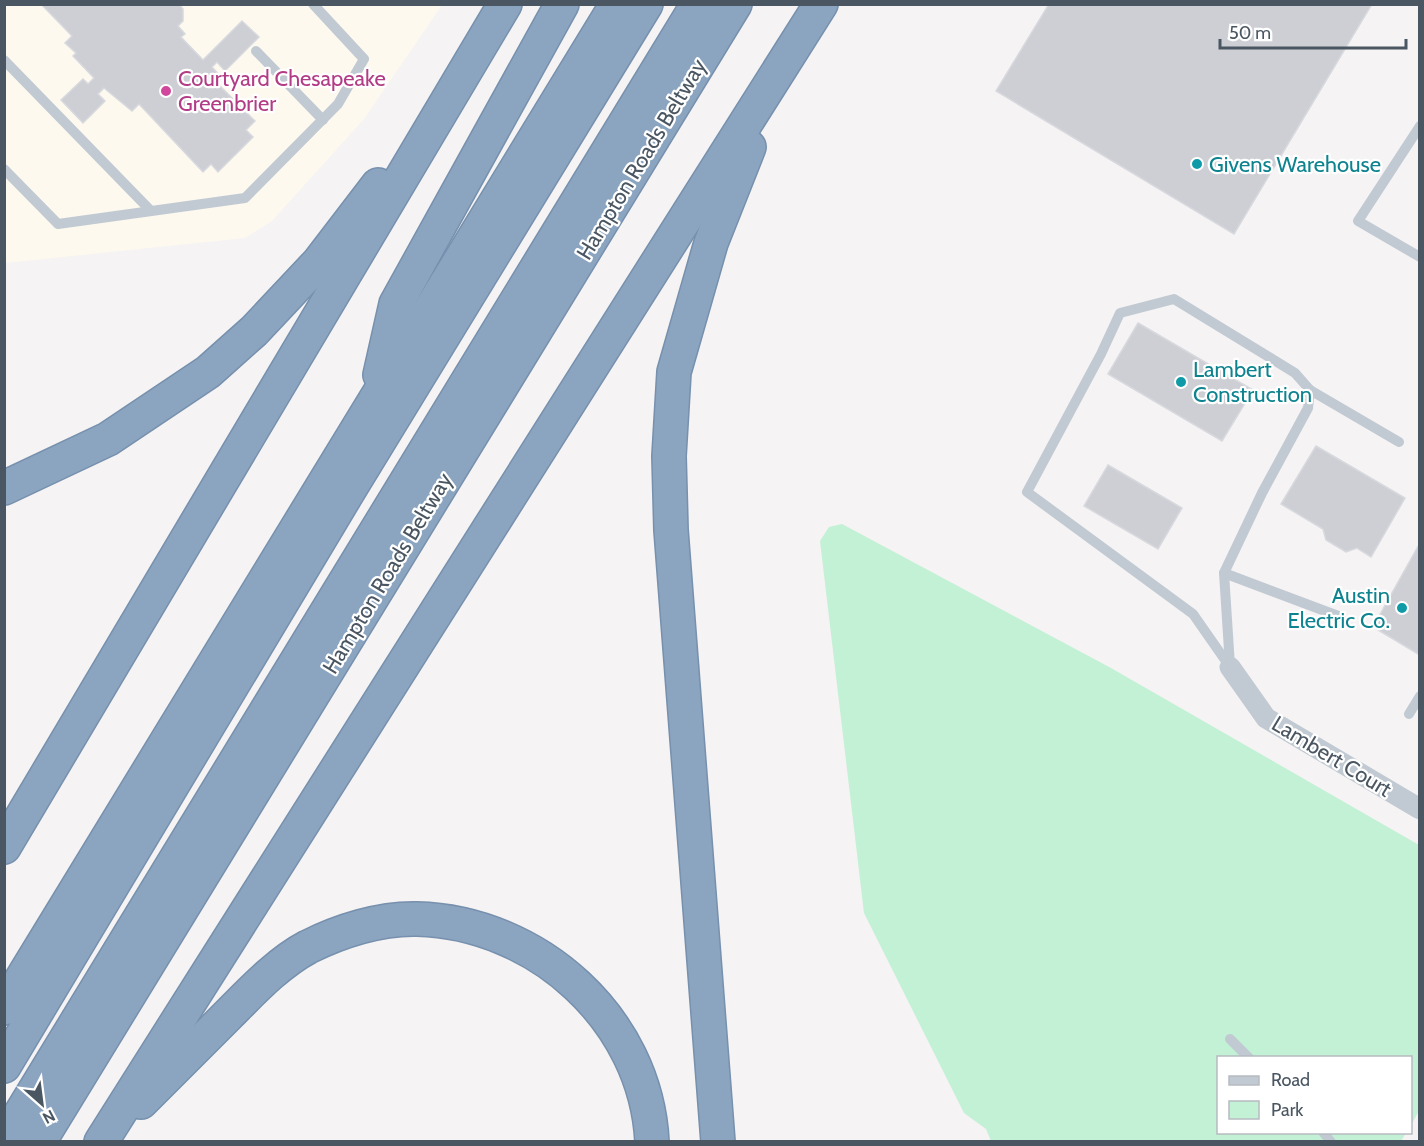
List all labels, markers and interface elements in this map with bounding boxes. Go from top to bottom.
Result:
scale bar [1220,12,1406,50]
text: 50 m [1229,22,1271,44]
street label: Hampton Roads Beltway [571,54,712,265]
place label: Courtyard Chesapeake Greenbrier [178,65,386,117]
marker: Courtyard Chesapeake Greenbrier [159,84,173,98]
place label: Givens Warehouse [1209,151,1381,178]
marker: Givens Warehouse [1190,157,1204,171]
place label: Lambert Construction [1193,356,1312,408]
marker: Lambert Construction [1174,375,1188,389]
street label: Hampton Roads Beltway [317,468,458,679]
place label: Austin Electric Co. [1288,582,1390,634]
marker: Austin Electric Co. [1395,601,1409,615]
street label: Lambert Court [1267,710,1397,803]
legend [1217,1056,1412,1134]
text: Road [1271,1069,1310,1091]
north arrow [12,1074,72,1134]
text: Park [1271,1099,1304,1121]
text: N [39,1106,58,1128]

